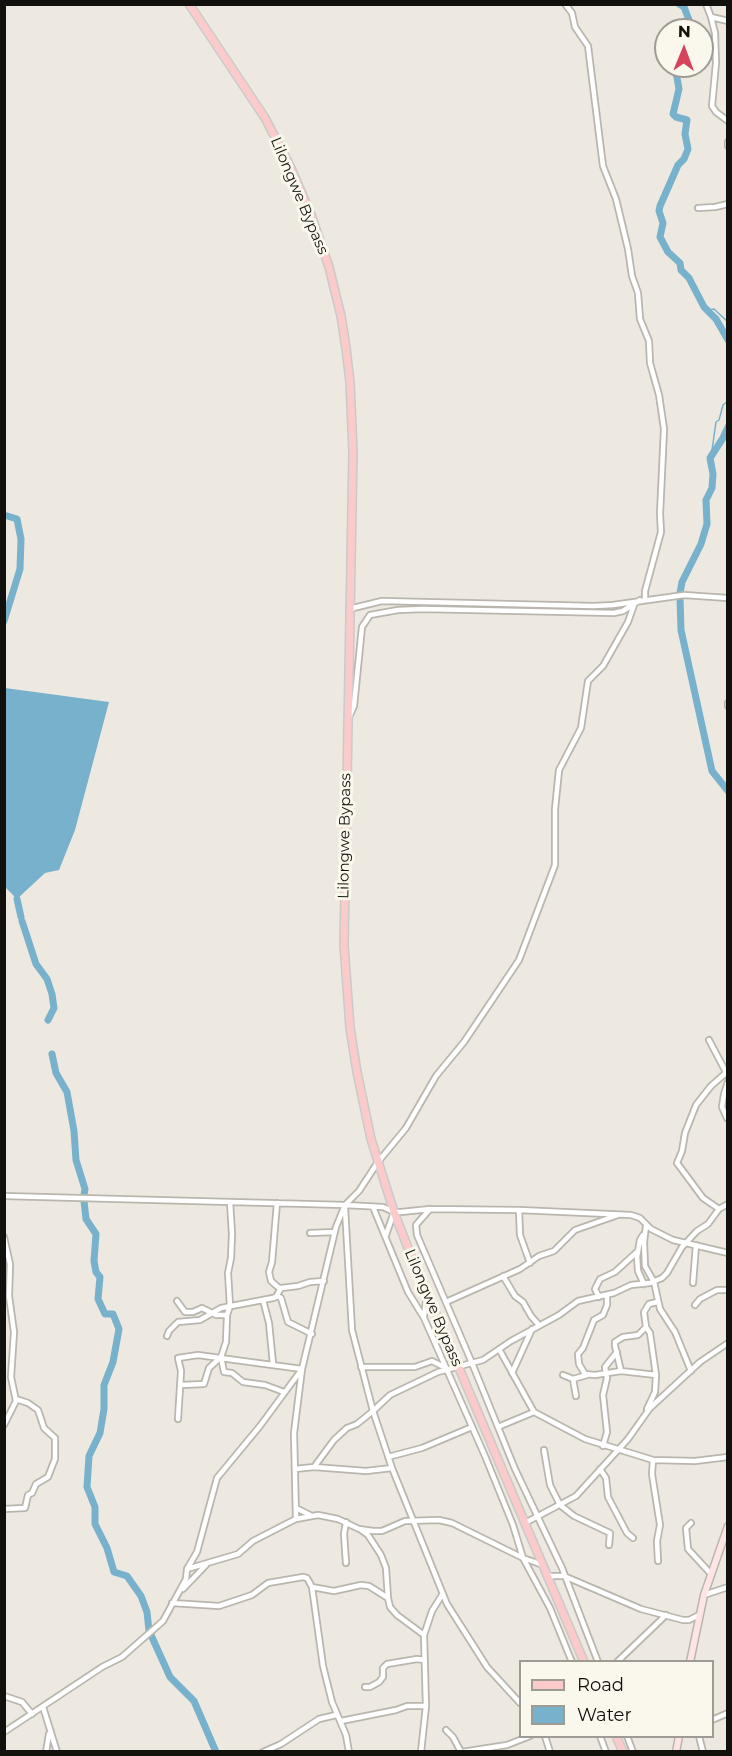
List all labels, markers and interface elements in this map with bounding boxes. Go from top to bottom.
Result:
north arrow [654,18,714,78]
text: N [678,22,691,41]
street label: Lilongwe Bypass [266,135,332,257]
street label: Lilongwe Bypass [335,773,355,899]
street label: Lilongwe Bypass [400,1247,466,1369]
legend [519,1660,714,1738]
text: Road [577,1674,624,1696]
text: Water [577,1704,632,1726]

